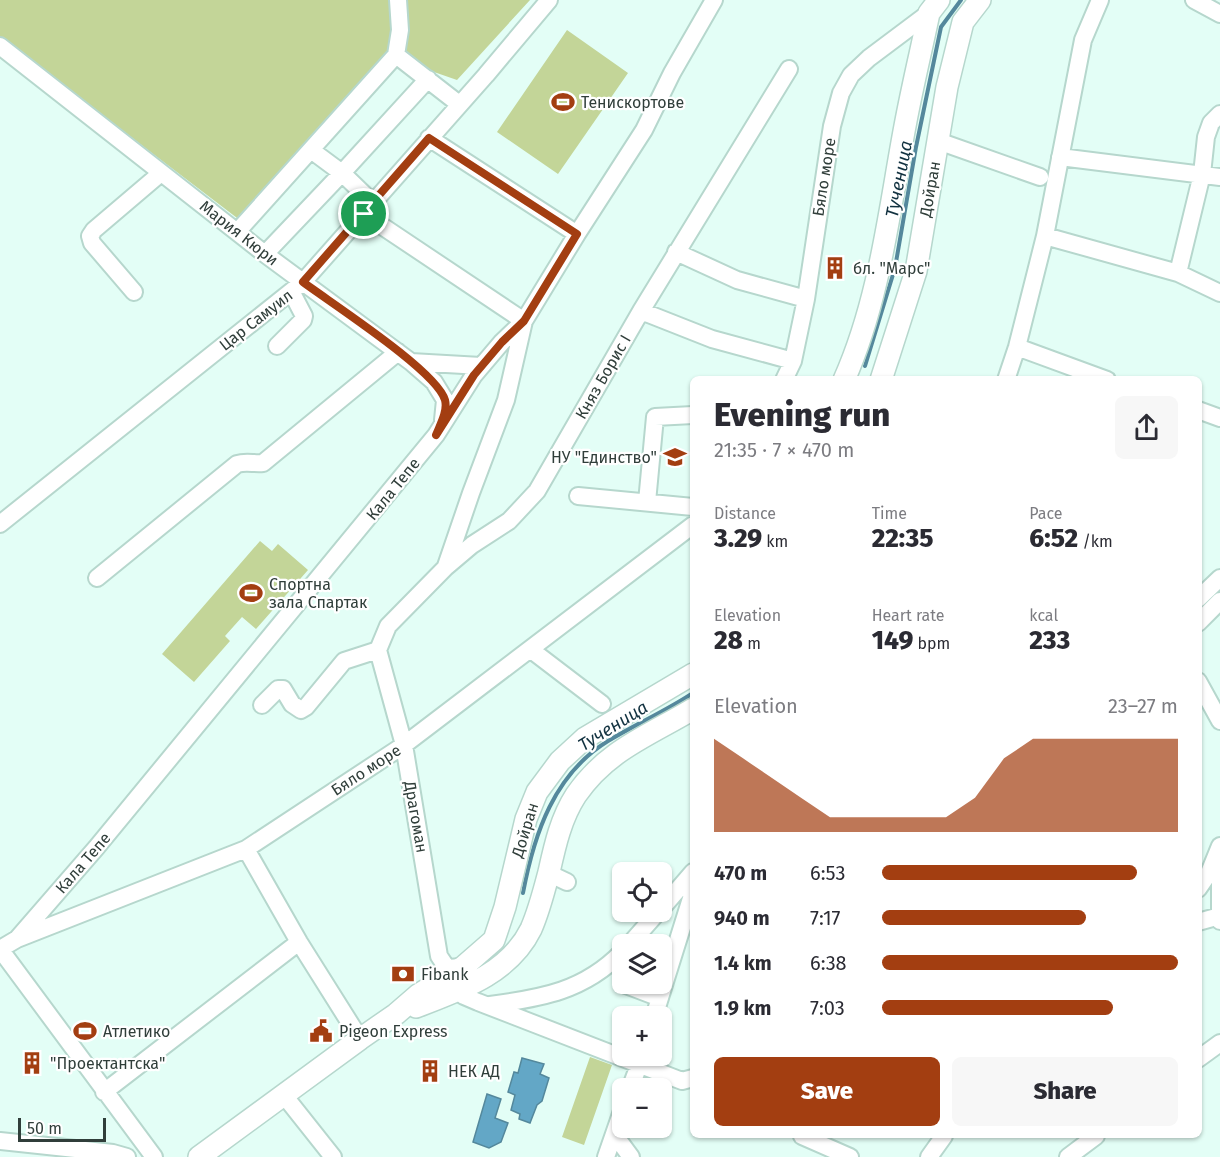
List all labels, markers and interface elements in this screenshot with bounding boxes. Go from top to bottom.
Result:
sports icon: Тенискортове [550,89,576,115]
place label: Тенискортове [581,93,684,112]
street label: Бяло море [808,136,840,218]
water label: Тученица [881,139,917,219]
street label: Дойран [916,160,944,219]
pin [338,188,389,239]
street label: Мария Кюри [196,196,282,270]
icon: arrive [347,197,380,230]
building icon: бл. "Марс" [822,255,848,281]
place label: бл. "Марс" [853,259,930,278]
street label: Цар Самуил [215,285,297,355]
street label: Княз Борис I [571,331,635,423]
text: Evening run [714,395,890,435]
button: share [1115,396,1178,459]
text: 21:35 · 7 × 470 m [714,438,854,462]
school or university icon: НУ "Единство" [662,444,688,470]
place label: НУ "Единство" [551,448,657,467]
street label: Кала Тепе [362,454,424,524]
text: Distance [714,504,776,523]
text: Time [872,504,907,523]
text: Pace [1029,504,1063,523]
text: 3.29 [714,523,762,554]
text: 22:35 [872,523,933,554]
text: 6:52 [1029,523,1078,554]
text: km [762,532,788,551]
text: /km [1078,532,1113,551]
place label: Спортна зала Спартак [269,575,368,612]
sports icon: Спортна зала Спартак [238,580,264,606]
text: Elevation [714,606,781,625]
text: Heart rate [872,606,945,625]
text: kcal [1029,606,1058,625]
text: 28 [714,625,743,656]
text: 149 [872,625,913,656]
text: 233 [1029,625,1070,656]
text: m [743,634,761,653]
text: bpm [913,634,950,653]
text: Elevation [714,694,798,718]
text: 23–27 m [1108,694,1178,718]
water label: Тученица [574,696,652,756]
street label: Бяло море [328,740,404,800]
street label: Драгоман [400,779,432,854]
street label: Дойран [507,800,542,861]
street label: Кала Тепе [51,829,115,897]
text: 470 m [714,861,767,885]
text: 6:53 [810,861,845,885]
map controls [612,862,672,1138]
button: locate [612,862,672,922]
text: 940 m [714,906,770,930]
text: 7:17 [810,906,840,930]
button: layers [612,934,672,994]
text: 1.4 km [714,951,772,975]
text: 6:38 [810,951,847,975]
bank icon: Fibank [390,961,416,987]
place label: Fibank [421,965,469,984]
text: 1.9 km [714,996,772,1020]
text: 7:03 [810,996,845,1020]
button: + [612,1006,672,1066]
sports icon: Атлетико [72,1018,98,1044]
public building icon: Pigeon Express [308,1018,334,1044]
place label: Атлетико [103,1022,170,1041]
place label: Pigeon Express [339,1022,448,1041]
building icon: "Проектантска" [19,1050,45,1076]
place label: "Проектантска" [50,1054,165,1073]
button: Save [714,1057,940,1126]
button: Share [952,1057,1178,1126]
building icon: НЕК АД [417,1058,443,1084]
place label: НЕК АД [448,1062,500,1081]
button: − [612,1078,672,1138]
scale bar [18,1115,106,1142]
text: 50 m [27,1119,62,1138]

